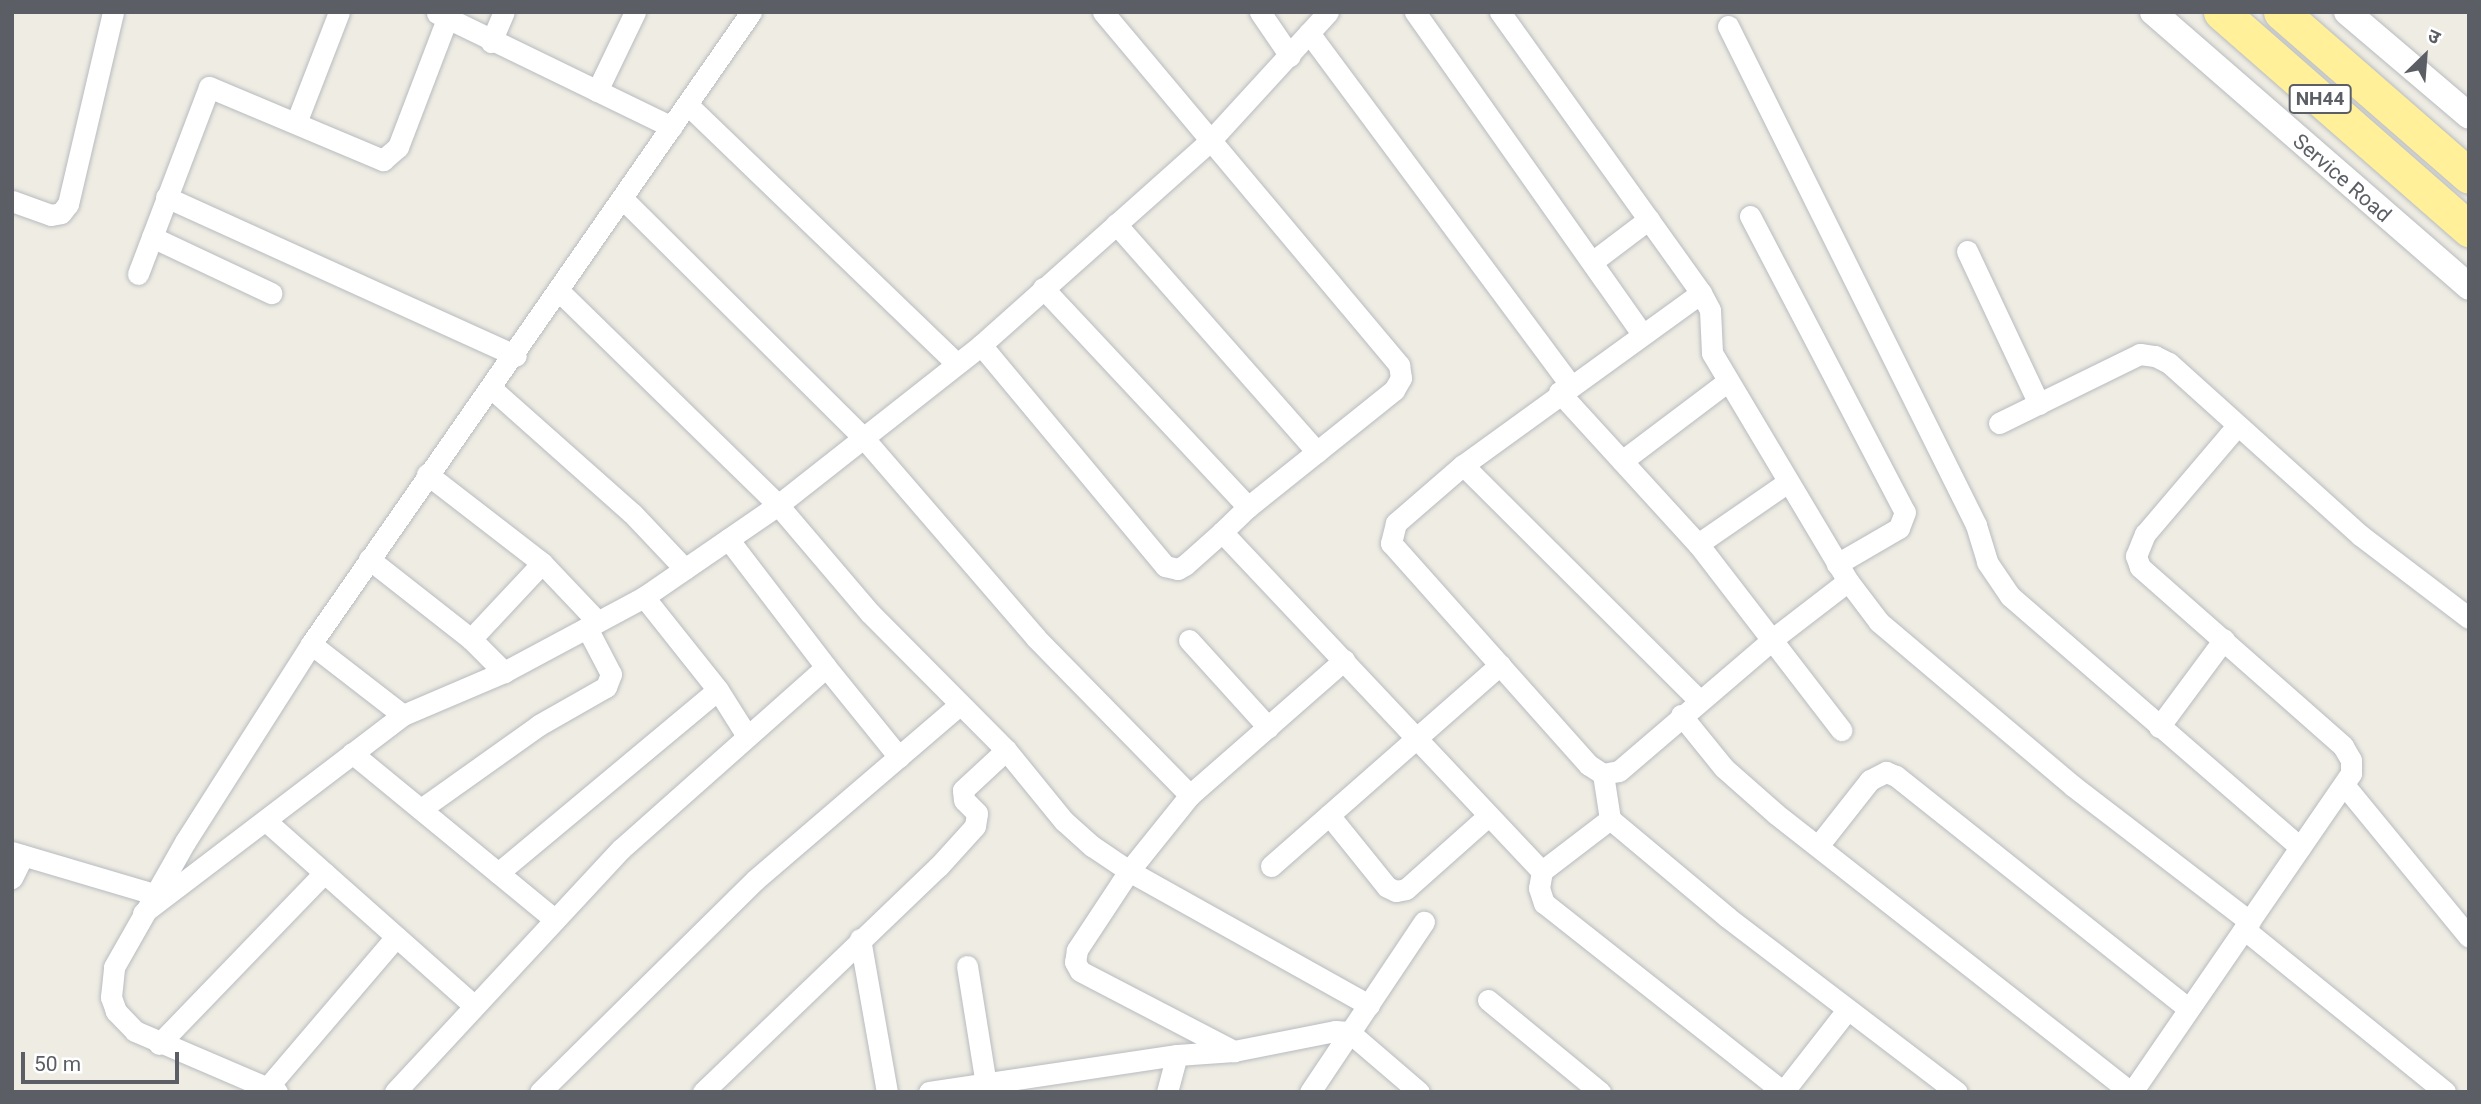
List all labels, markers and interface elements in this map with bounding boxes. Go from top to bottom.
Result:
north arrow [2390,21,2460,91]
text: उ [2424,24,2444,49]
road number: NH44 [2288,83,2352,114]
street label: Service Road [2288,129,2396,227]
scale bar [24,1038,182,1082]
text: 50 m [34,1052,81,1076]

